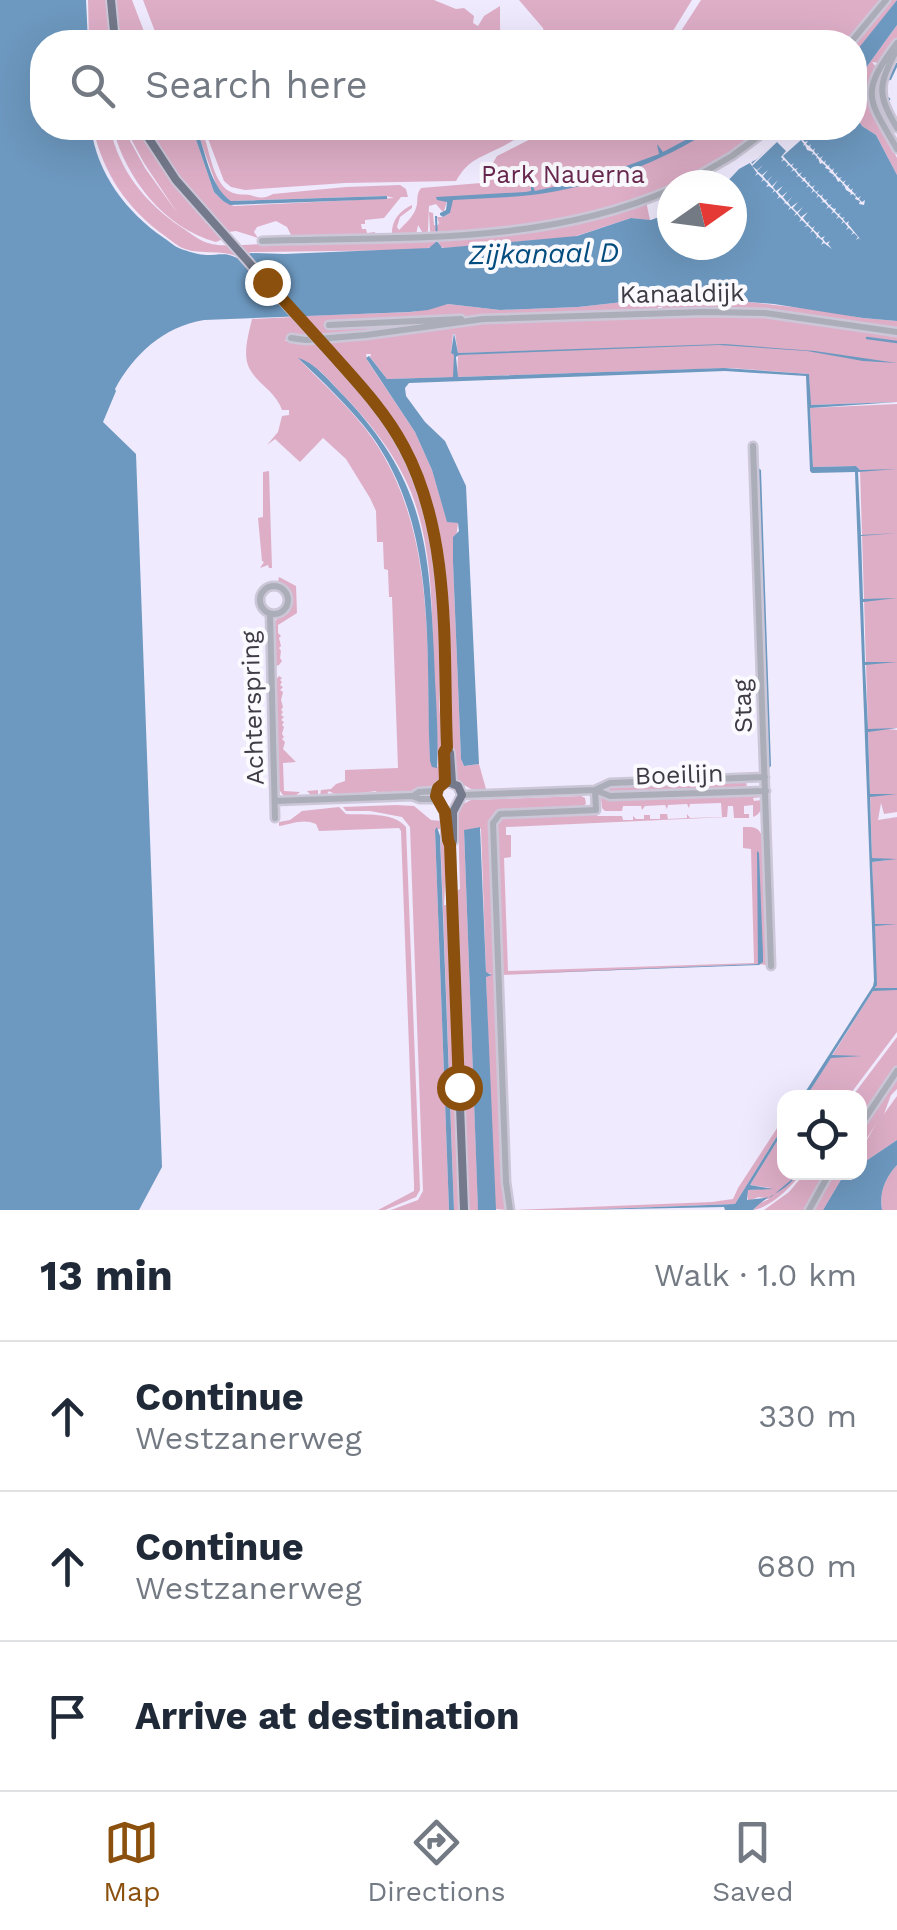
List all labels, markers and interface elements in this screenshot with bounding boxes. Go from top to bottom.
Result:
search box [30,30,867,140]
icon: search [65,58,120,113]
text: Search here [145,63,368,107]
park label: Park Nauerna [481,160,645,189]
north arrow [657,170,747,260]
water label: Zijkanaal D [467,236,620,271]
route end [245,260,291,306]
street label: Kanaaldijk [619,278,745,309]
street label: Achterspring [235,630,270,786]
street label: Stag [727,678,758,733]
street label: Boeilijn [634,758,724,791]
route start [437,1065,483,1111]
map controls [777,1090,867,1180]
button: locate [777,1090,867,1180]
text: 13 min [40,1251,173,1300]
text: Walk · 1.0 km [654,1256,857,1294]
text: Continue [135,1375,304,1419]
icon: ahead [40,1389,95,1444]
text: 330 m [758,1397,857,1435]
text: Westzanerweg [135,1419,362,1457]
text: Continue [135,1525,304,1569]
icon: ahead [40,1539,95,1594]
text: 680 m [757,1547,857,1585]
text: Westzanerweg [135,1569,362,1607]
icon: arrive [40,1689,95,1744]
text: Arrive at destination [135,1694,520,1738]
tab: Map [103,1815,161,1908]
tab: Directions [367,1815,506,1908]
tab: Saved [712,1815,794,1908]

